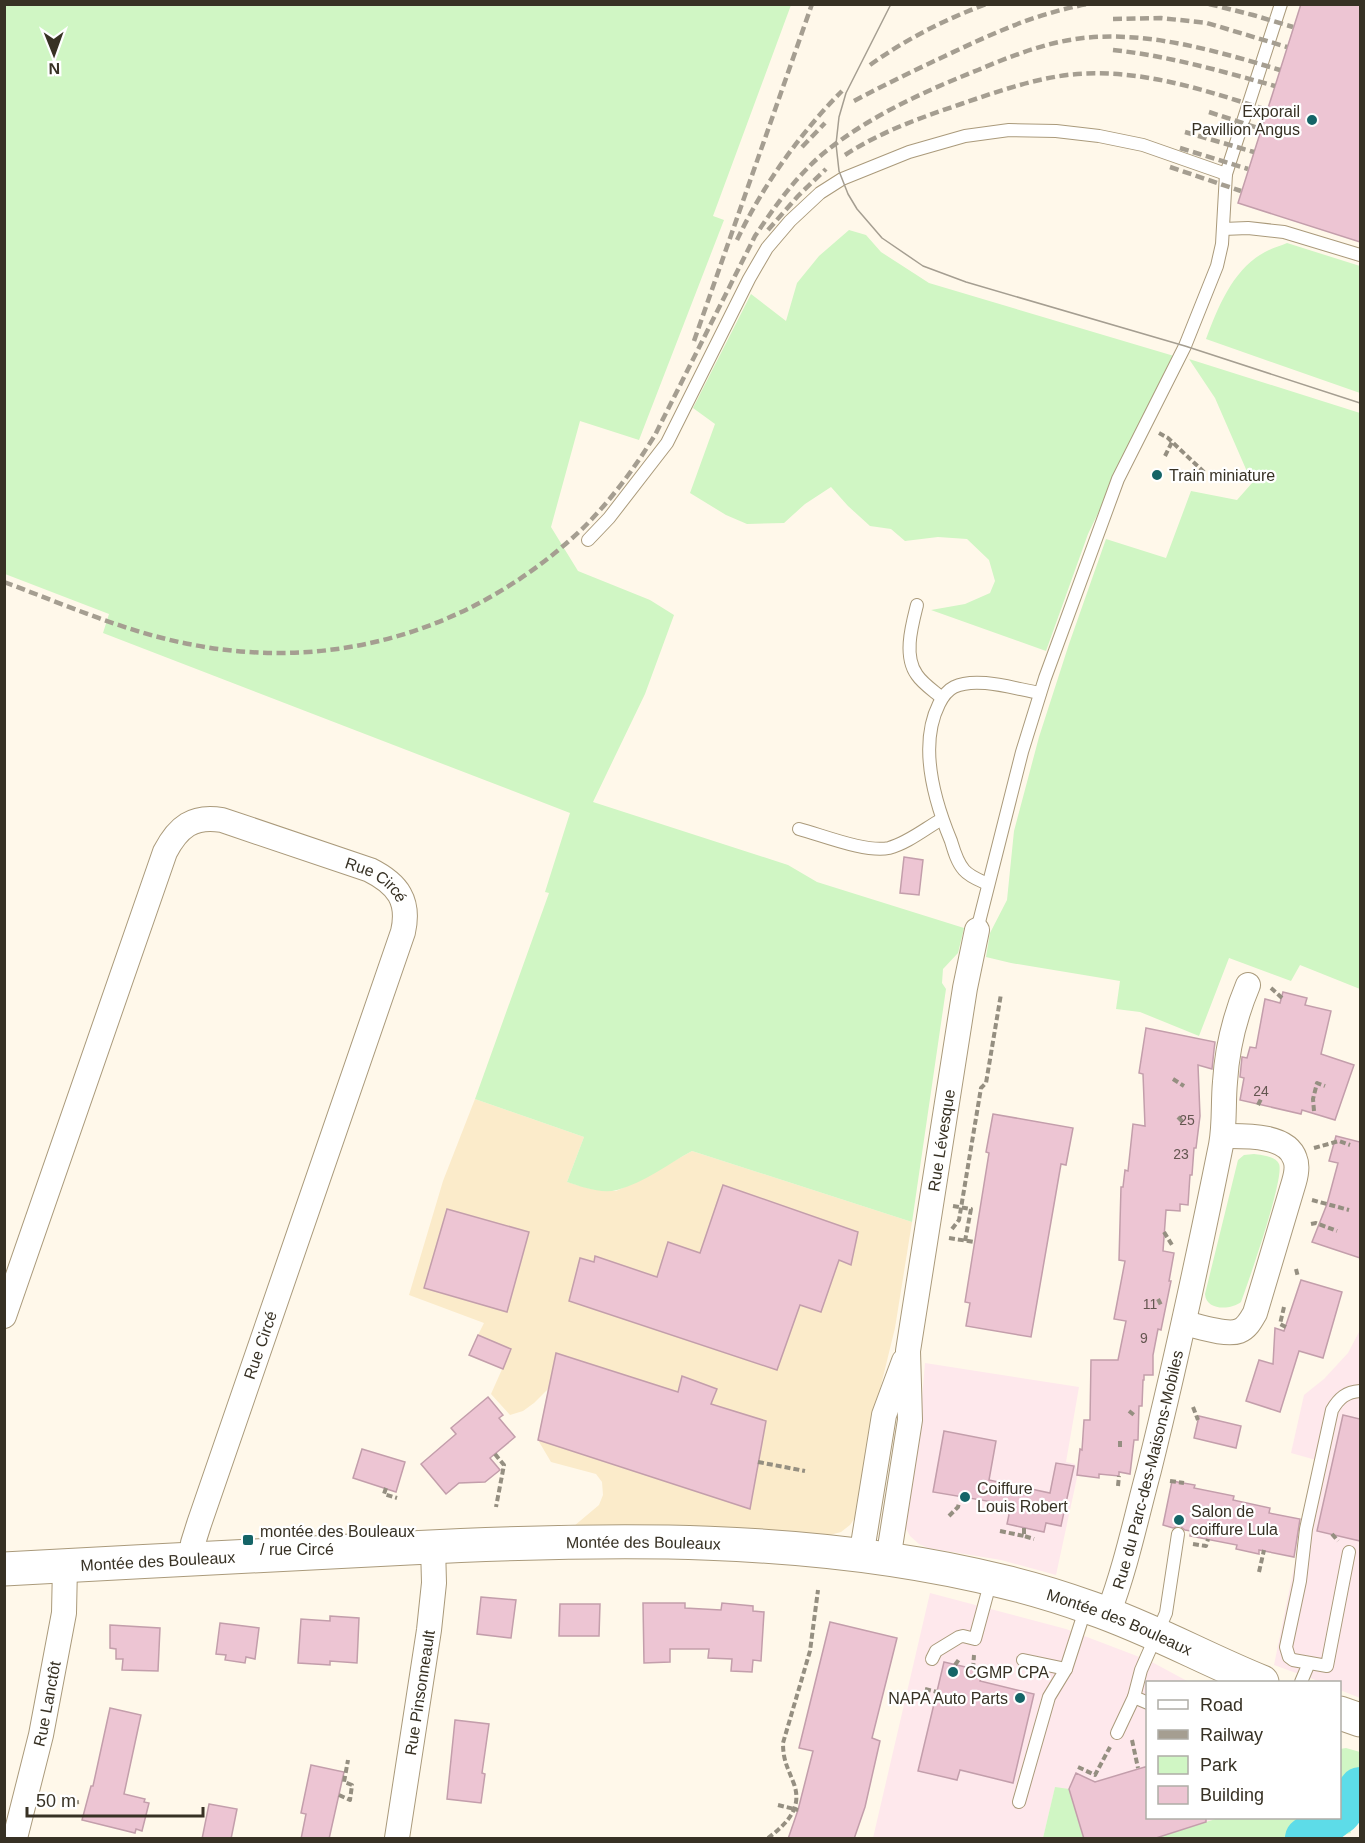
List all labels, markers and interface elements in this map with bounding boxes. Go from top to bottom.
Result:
north arrow [24,24,84,84]
text: N [48,60,60,77]
place label: Exporail Pavillion Angus [1191,103,1300,138]
marker: Exporail Pavillion Angus [1305,113,1319,127]
place label: Train miniature [1169,467,1275,484]
marker: Train miniature [1150,468,1164,482]
street label: Rue Circé [343,854,410,905]
house number: 24 [1253,1083,1269,1099]
street label: Rue Lévesque [925,1088,958,1193]
house number: 25 [1179,1112,1195,1128]
house number: 23 [1173,1146,1189,1162]
house number: 11 [1143,1296,1157,1312]
street label: Rue Circé [241,1309,280,1382]
house number: 9 [1140,1330,1148,1346]
street label: Rue du Parc-des-Maisons-Mobiles [1109,1349,1186,1591]
place label: Coiffure Louis Robert [977,1480,1068,1515]
marker: Coiffure Louis Robert [958,1490,972,1504]
place label: Salon de coiffure Lula [1191,1503,1278,1538]
marker: Salon de coiffure Lula [1172,1513,1186,1527]
place label: montée des Bouleaux / rue Circé [260,1523,415,1558]
marker: montée des Bouleaux / rue Circé [241,1533,255,1547]
street label: Montée des Bouleaux [566,1534,721,1553]
street label: Montée des Bouleaux [80,1549,236,1574]
street label: Montée des Bouleaux [1045,1586,1195,1659]
street label: Rue Pinsonneault [402,1628,438,1757]
street label: Rue Lanctôt [30,1659,64,1748]
place label: CGMP CPA [965,1664,1049,1681]
marker: CGMP CPA [946,1665,960,1679]
legend [1146,1681,1341,1819]
place label: NAPA Auto Parts [888,1690,1008,1707]
marker: NAPA Auto Parts [1013,1691,1027,1705]
text: Road [1200,1695,1243,1715]
text: Railway [1200,1725,1263,1745]
text: Park [1200,1755,1238,1775]
scale bar [27,1780,202,1818]
text: Building [1200,1785,1264,1805]
text: 50 m [36,1791,76,1811]

